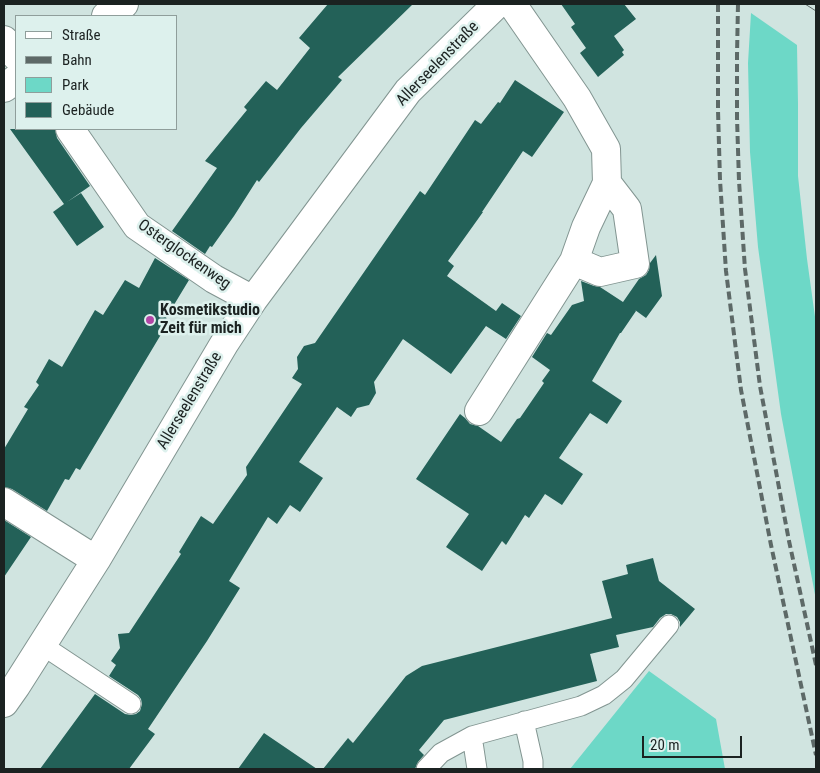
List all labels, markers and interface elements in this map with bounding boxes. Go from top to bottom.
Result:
legend [15,15,178,130]
street label: Allerseelenstraße [393,18,483,110]
text: Straße [62,26,101,44]
text: Bahn [62,51,92,69]
text: Park [62,76,89,94]
text: Gebäude [62,101,114,119]
street label: Osterglockenweg [134,216,234,294]
place label: Kosmetikstudio Zeit für mich [160,301,260,339]
marker: Kosmetikstudio Zeit für mich [144,314,156,326]
street label: Allerseelenstraße [153,349,227,453]
scale bar [645,726,745,758]
text: 20 m [650,736,680,754]

